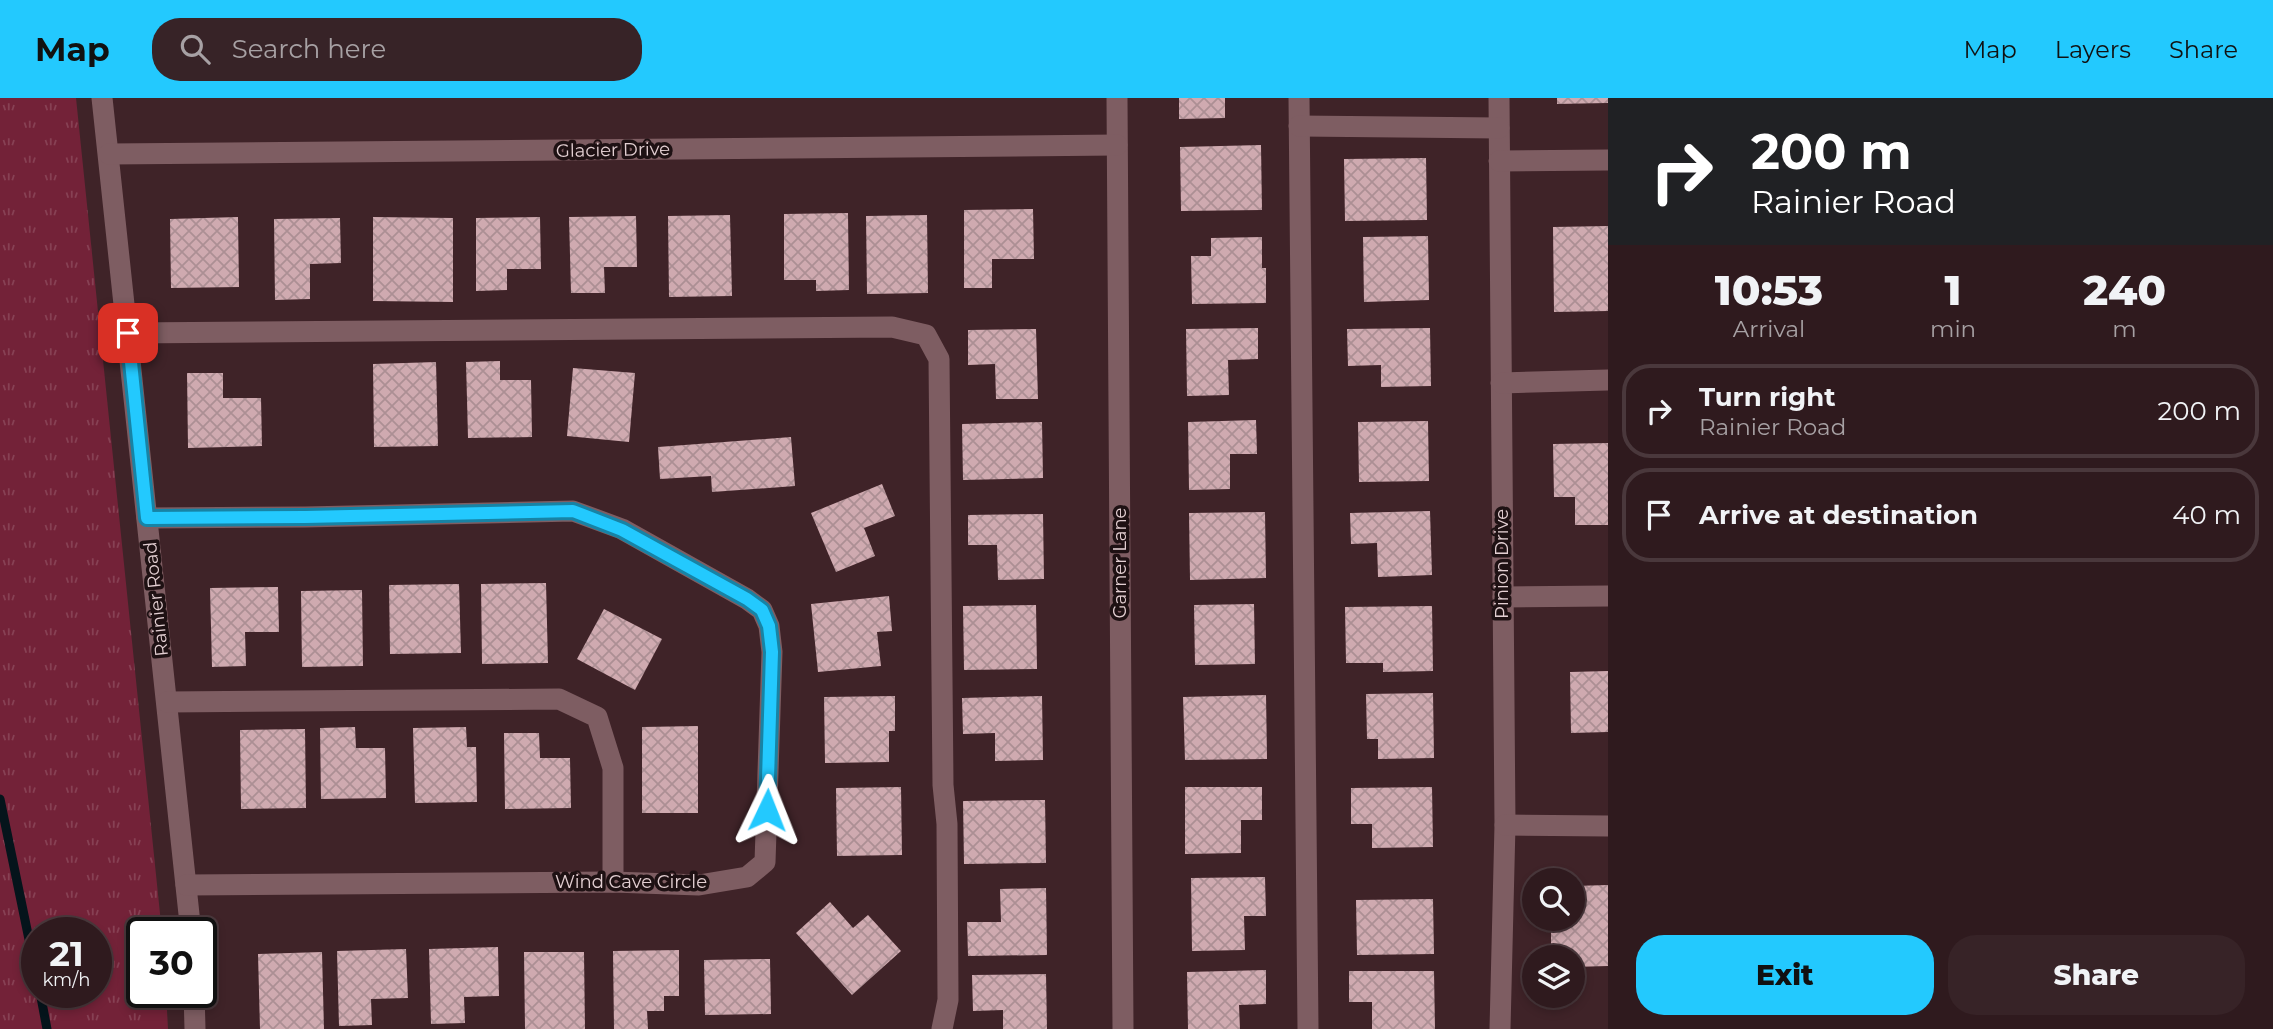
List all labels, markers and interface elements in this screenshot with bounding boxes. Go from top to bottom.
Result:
search box [152,18,642,81]
text: Map [35,29,110,69]
icon: search [176,30,214,68]
text: Search here [232,33,386,65]
text: Map [1963,35,2017,64]
text: Layers [2055,35,2131,64]
text: Share [2169,35,2238,64]
text: 200 m [1751,122,1912,181]
icon: right [1636,126,1727,217]
street label: Glacier Drive [556,138,670,162]
text: Rainier Road [1751,182,1956,221]
text: 10:53 [1715,264,1823,316]
text: 1 [1945,264,1962,316]
text: 240 [2083,264,2166,316]
pin [98,303,158,363]
icon: arrive [109,314,147,352]
text: Arrival [1733,315,1805,343]
text: min [1930,315,1976,343]
text: m [2112,315,2137,343]
text: Turn right [1699,381,1835,413]
icon: right [1640,392,1678,430]
text: 200 m [2157,395,2241,427]
text: Rainier Road [1699,413,1846,441]
icon: arrive [1640,496,1678,534]
text: Arrive at destination [1699,499,1978,531]
text: 40 m [2172,499,2241,531]
street label: Garner Lane [1109,507,1131,618]
street label: Pinion Drive [1491,509,1513,619]
street label: Rainier Road [139,541,173,657]
position arrow [730,773,804,847]
map controls [1522,868,1585,1008]
button: search [1522,868,1585,931]
street label: Wind Cave Circle [555,871,707,893]
speed limit sign: 30 [126,917,217,1008]
text: 21 [49,932,84,975]
button: Exit [1636,935,1934,1015]
button: Share [1948,935,2245,1015]
button: layers [1522,945,1585,1008]
text: km/h [42,969,91,991]

